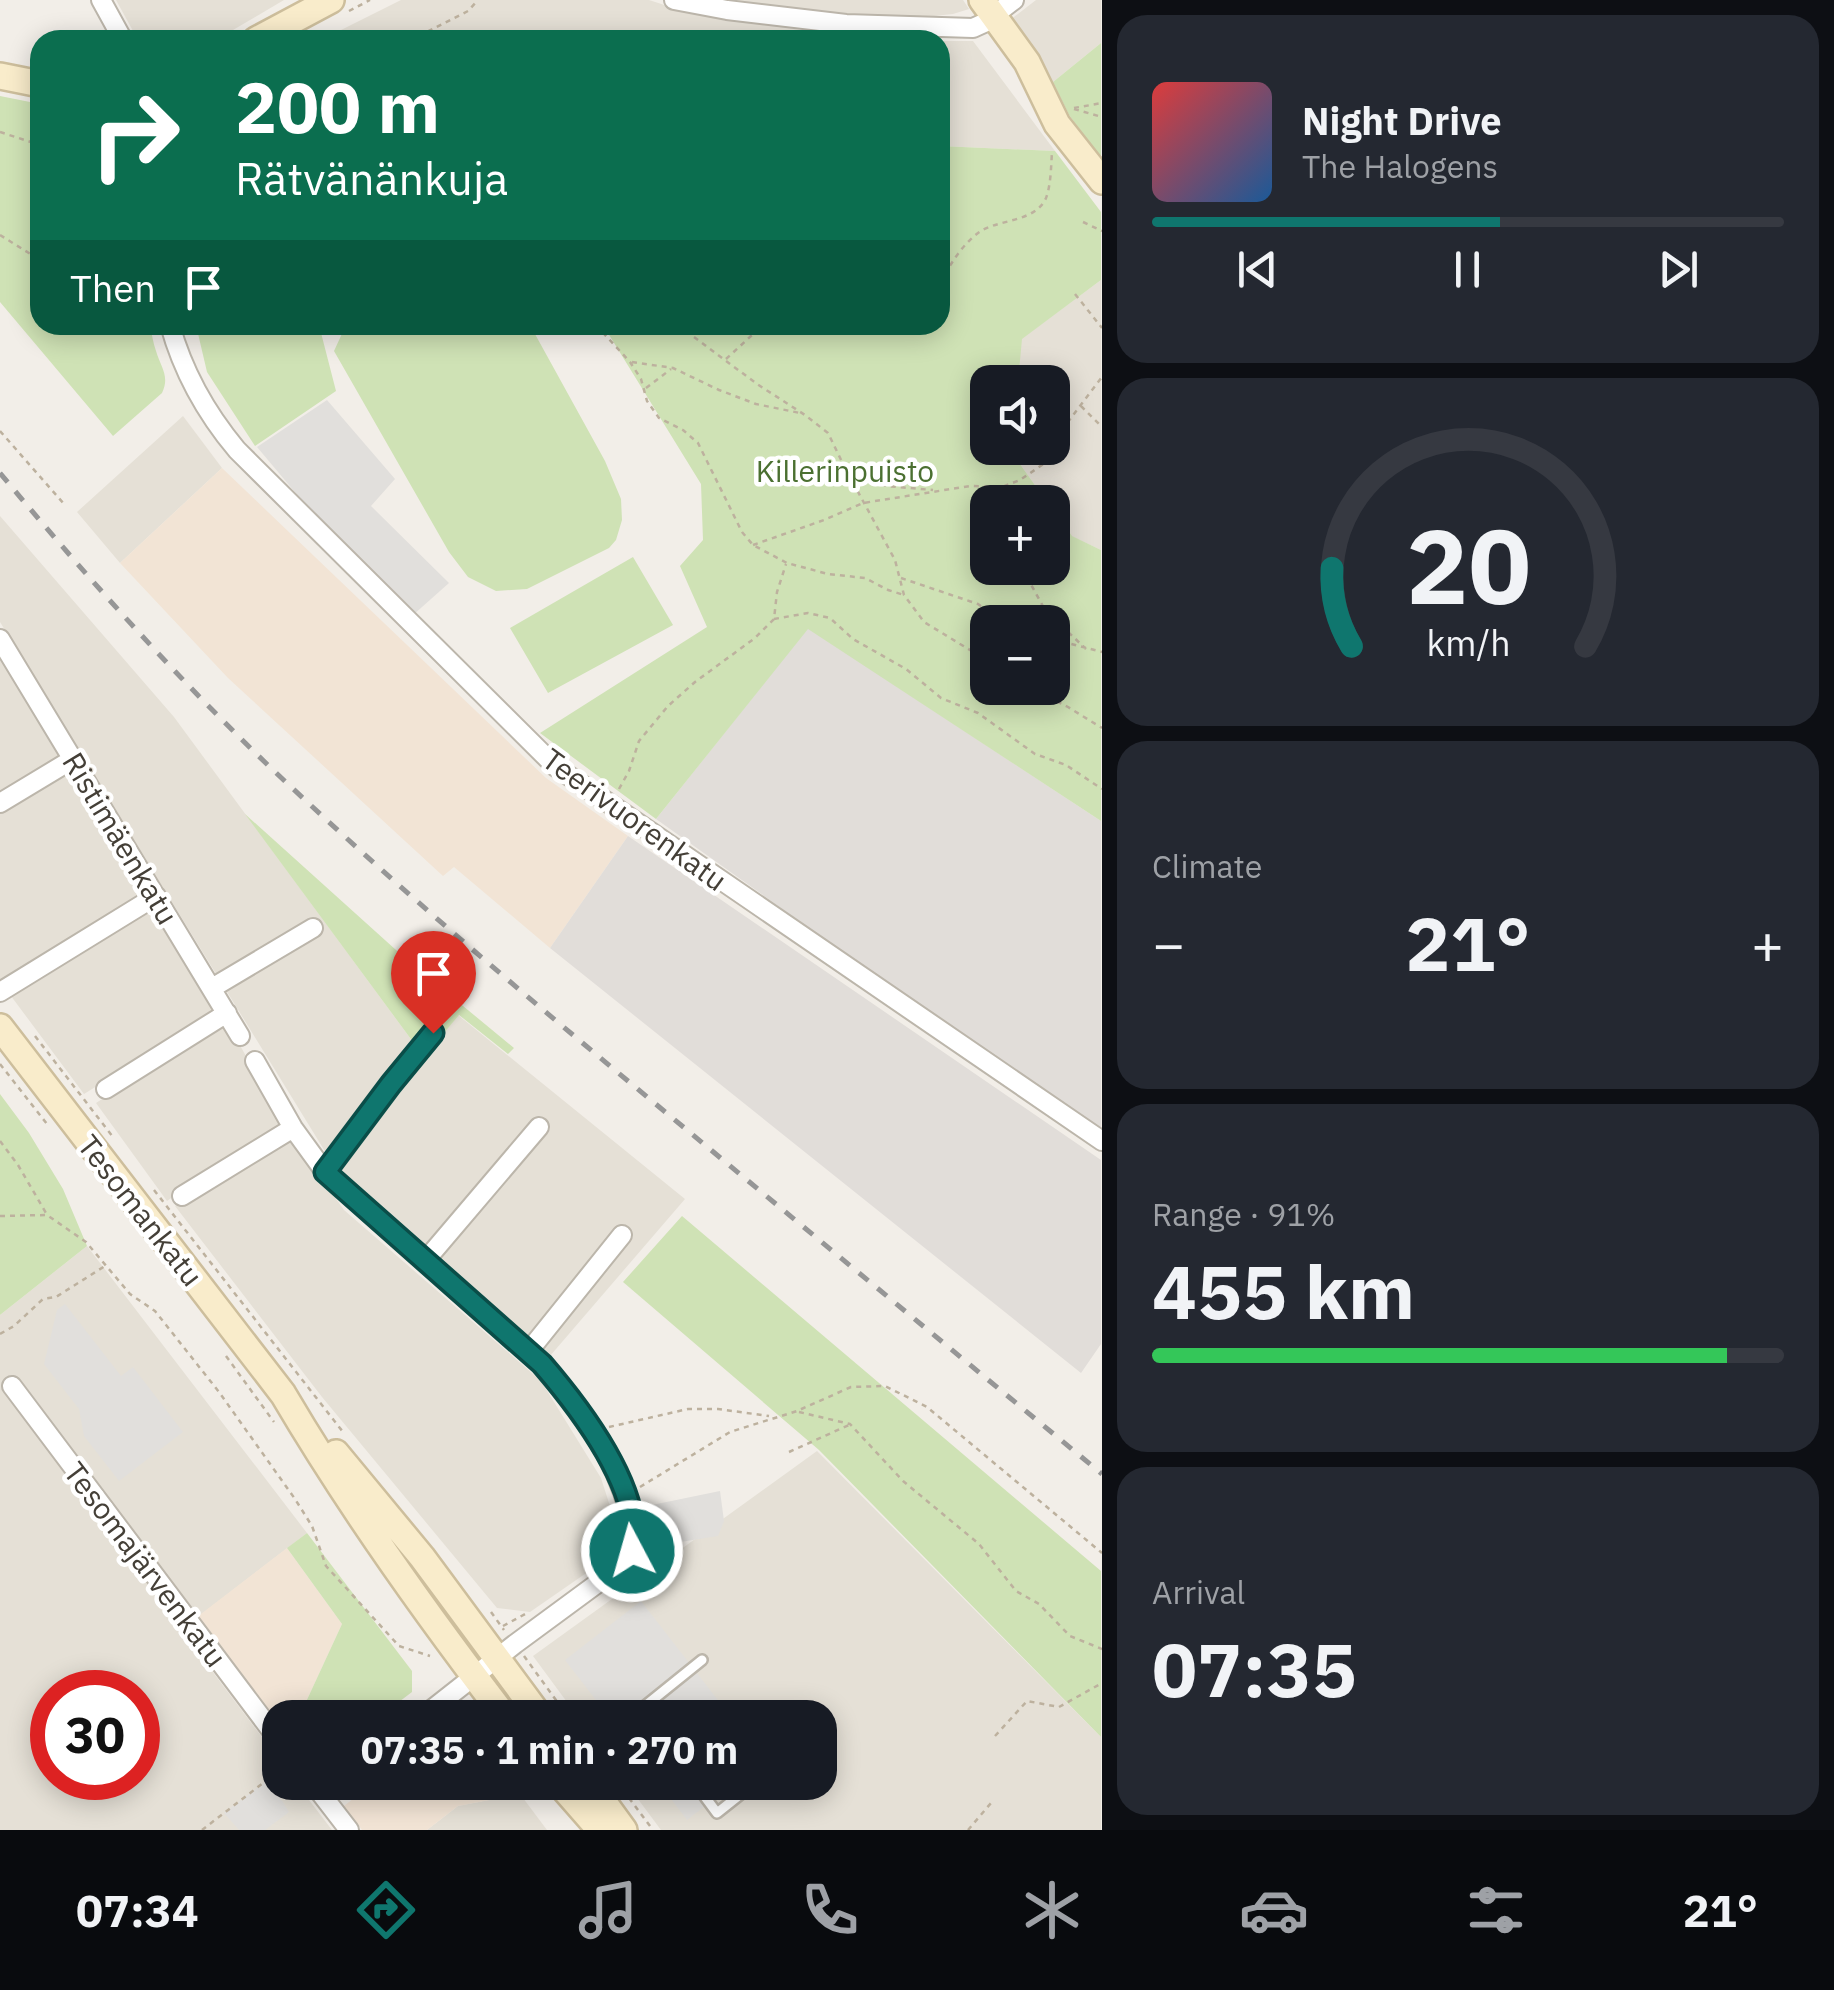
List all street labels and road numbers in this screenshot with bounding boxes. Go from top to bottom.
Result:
street label: Teerivuorenkatu [535,739,735,899]
street label: Ristimäenkatu [54,745,188,931]
street label: Tesomankatu [70,1126,212,1294]
street label: Tesomajärvenkatu [56,1453,236,1675]

